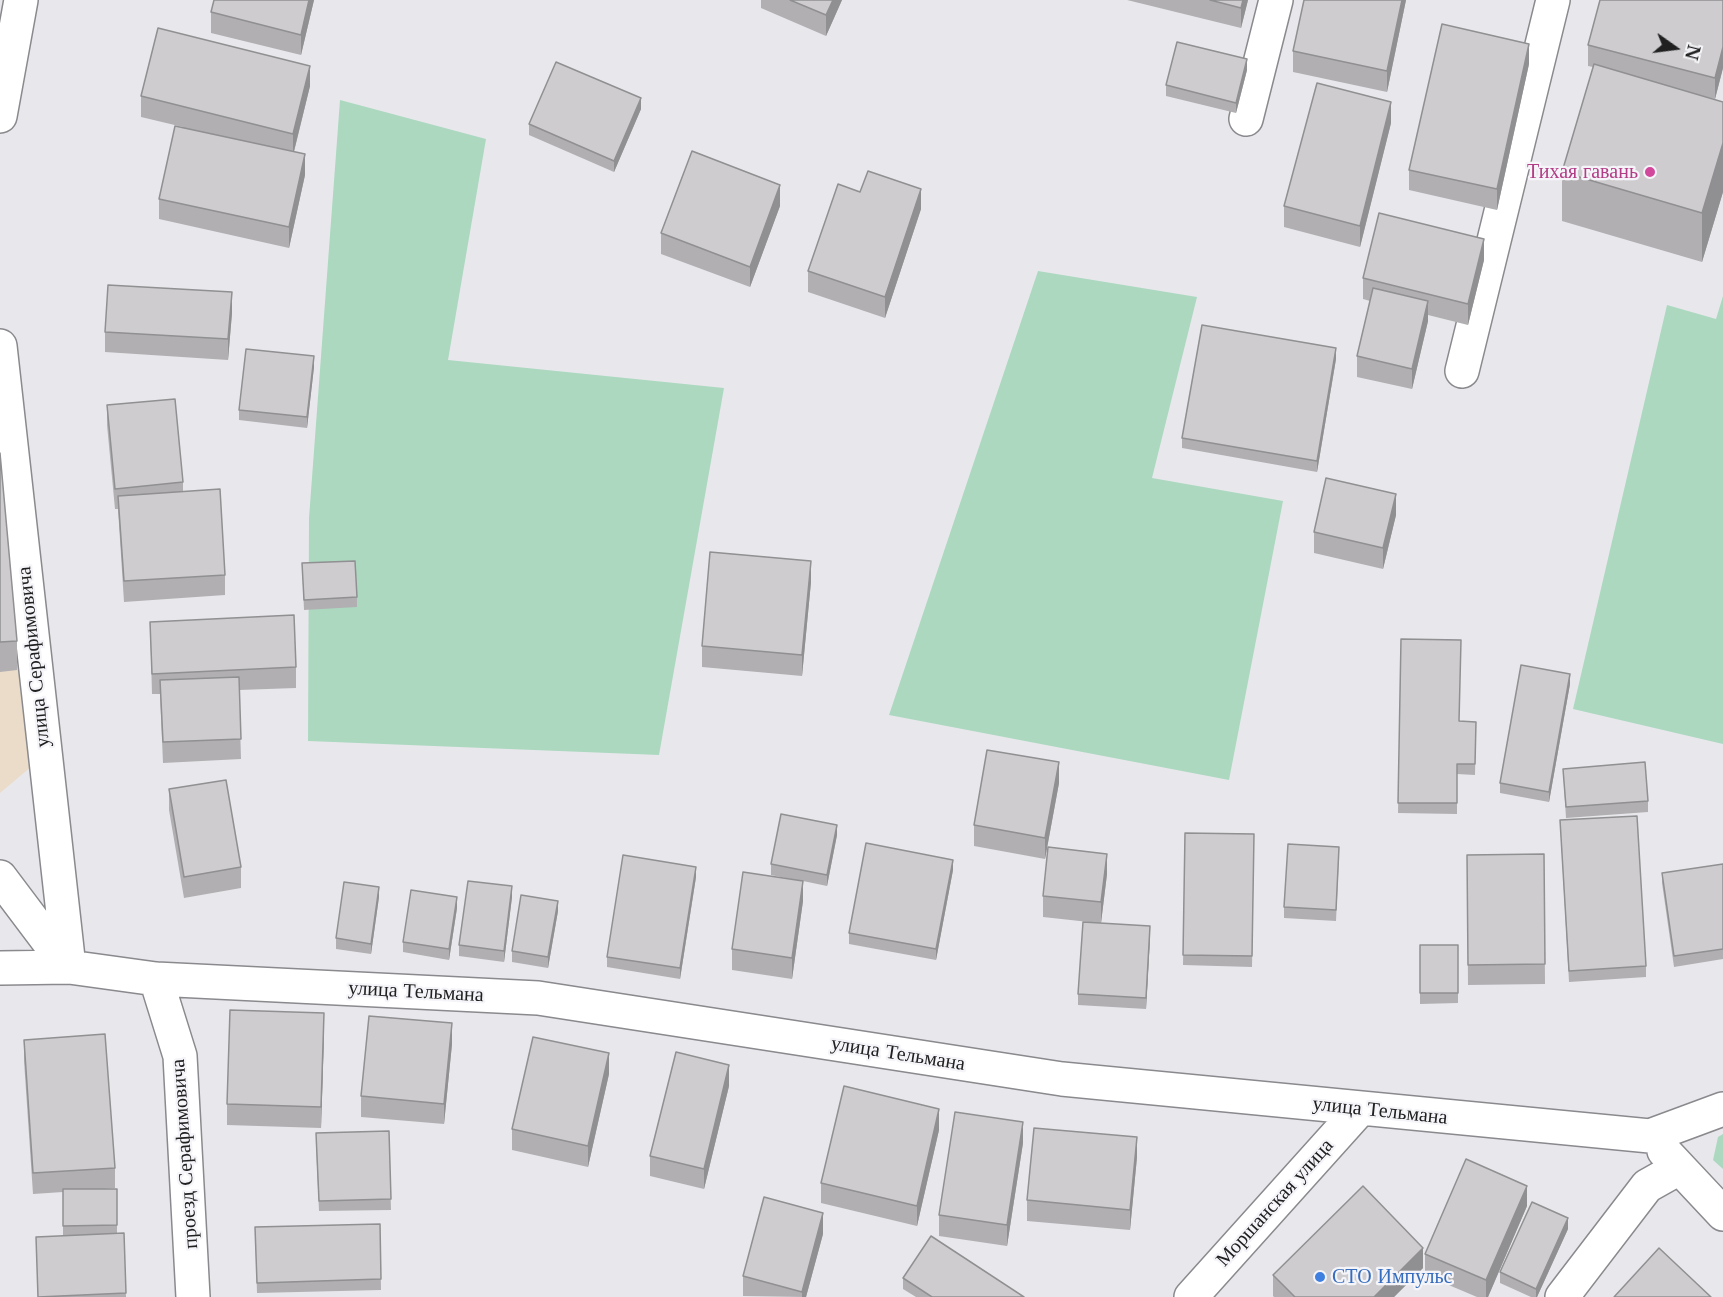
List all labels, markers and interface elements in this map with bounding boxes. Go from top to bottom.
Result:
north arrow [1645,18,1705,78]
text: N [1681,43,1704,62]
place label: Тихая гавань [1527,160,1638,184]
marker: Тихая гавань [1643,165,1657,179]
street label: улица Серафимовича [13,565,55,749]
street label: улица Тельмана [348,976,484,1008]
street label: улица Тельмана [829,1032,967,1076]
street label: проезд Серафимовича [166,1058,204,1250]
street label: улица Тельмана [1311,1092,1449,1130]
street label: Моршанская улица [1211,1134,1339,1272]
place label: СТО Импульс [1332,1265,1452,1289]
marker: СТО Импульс [1313,1270,1327,1284]

